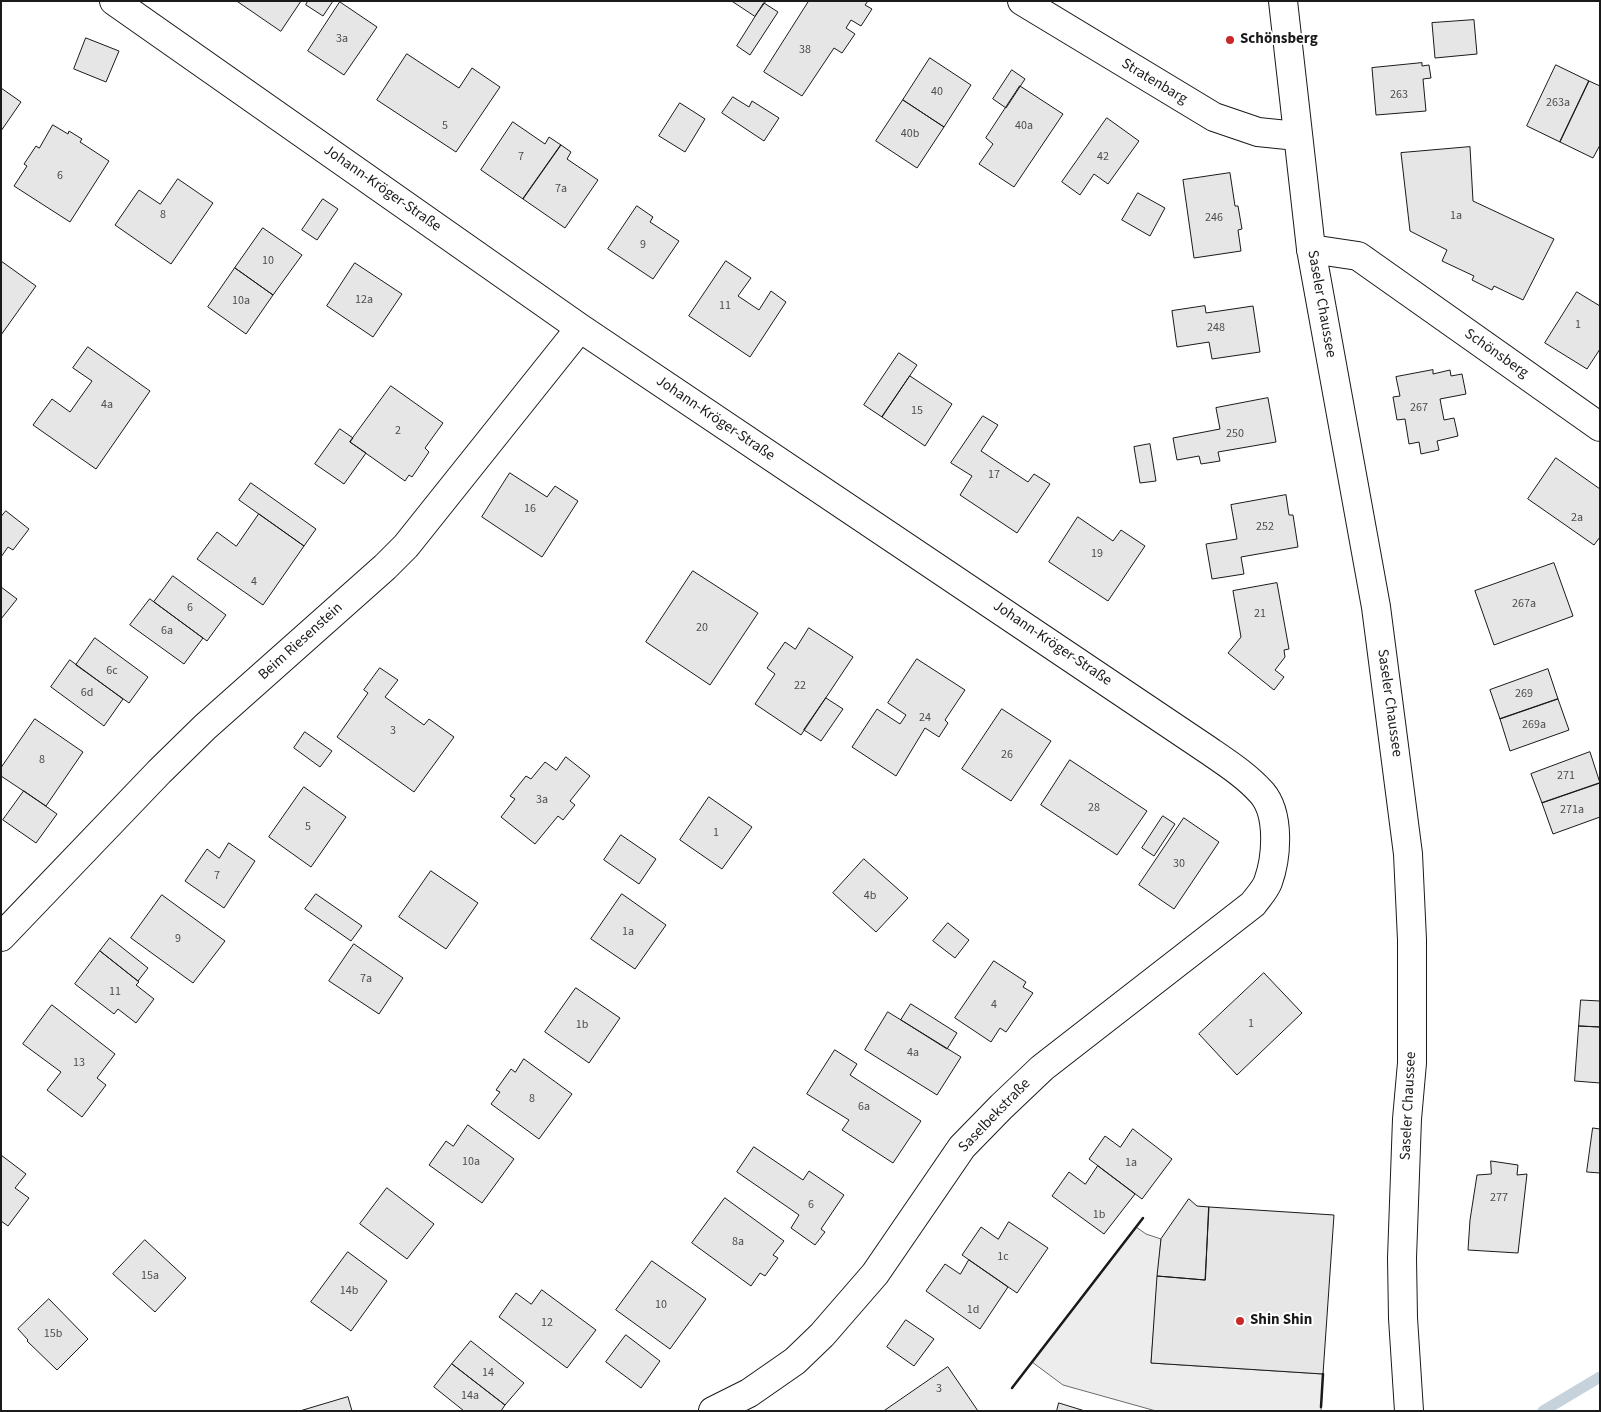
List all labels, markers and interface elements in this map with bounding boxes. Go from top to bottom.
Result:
place label: Schönsberg [1240,31,1318,49]
house number: 3a [336,32,348,46]
marker: Schönsberg [1224,34,1236,46]
house number: 38 [799,43,811,57]
street label: Stratenbarg [1118,55,1190,109]
house number: 40 [931,85,943,99]
house number: 263 [1390,88,1408,102]
house number: 263a [1546,96,1570,110]
house number: 5 [442,119,448,133]
house number: 40a [1015,119,1033,133]
house number: 40b [901,127,919,141]
street label: Johann-Kröger-Straße [320,142,444,236]
house number: 7 [518,150,524,164]
house number: 42 [1097,150,1109,164]
house number: 6 [57,169,63,183]
house number: 7a [555,182,567,196]
house number: 8 [160,208,166,222]
house number: 1a [1450,209,1462,223]
house number: 246 [1205,211,1223,225]
house number: 9 [640,238,646,252]
street label: Saseler Chaussee [1303,249,1339,359]
house number: 10 [262,254,274,268]
house number: 12a [355,293,373,307]
house number: 10a [232,294,250,308]
house number: 11 [719,299,731,313]
house number: 1 [1575,318,1581,332]
house number: 248 [1207,321,1225,335]
street label: Schönsberg [1461,325,1531,383]
street label: Johann-Kröger-Straße [652,373,778,465]
house number: 4a [101,398,113,412]
house number: 267 [1410,401,1428,415]
house number: 15 [911,404,923,418]
house number: 2 [395,424,401,438]
house number: 250 [1226,427,1244,441]
house number: 17 [988,468,1000,482]
house number: 16 [524,502,536,516]
house number: 2a [1571,511,1583,525]
house number: 252 [1256,520,1274,534]
house number: 19 [1091,547,1103,561]
house number: 4 [251,575,257,589]
house number: 267a [1512,597,1536,611]
street label: Johann-Kröger-Straße [989,598,1115,690]
street label: Beim Riesenstein [255,599,347,685]
house number: 6 [187,601,193,615]
house number: 21 [1254,607,1266,621]
house number: 20 [696,621,708,635]
house number: 6a [161,624,173,638]
street label: Saseler Chaussee [1373,648,1405,758]
house number: 6c [106,664,118,678]
house number: 22 [794,679,806,693]
house number: 6d [81,686,93,700]
house number: 269 [1515,687,1533,701]
house number: 24 [919,711,931,725]
house number: 269a [1522,718,1546,732]
house number: 3 [390,724,396,738]
house number: 26 [1001,748,1013,762]
house number: 8 [39,753,45,767]
house number: 271 [1557,769,1575,783]
house number: 3a [536,793,548,807]
house number: 28 [1088,801,1100,815]
house number: 271a [1560,803,1584,817]
house number: 5 [305,820,311,834]
house number: 1 [713,826,719,840]
house number: 30 [1173,857,1185,871]
house number: 7 [214,869,220,883]
house number: 4b [864,889,876,903]
house number: 1a [622,925,634,939]
house number: 9 [175,932,181,946]
house number: 7a [360,972,372,986]
house number: 11 [109,985,121,999]
house number: 4 [991,998,997,1012]
house number: 1 [1248,1017,1254,1031]
house number: 1b [576,1018,588,1032]
house number: 4a [907,1046,919,1060]
street label: Saseler Chaussee [1397,1051,1421,1161]
house number: 13 [73,1056,85,1070]
street label: Saselbekstraße [955,1075,1035,1157]
house number: 8 [529,1092,535,1106]
house number: 6a [858,1100,870,1114]
house number: 10a [462,1155,480,1169]
house number: 1a [1125,1156,1137,1170]
house number: 277 [1490,1191,1508,1205]
house number: 6 [808,1198,814,1212]
house number: 1b [1093,1208,1105,1222]
house number: 8a [732,1235,744,1249]
house number: 1c [997,1250,1009,1264]
house number: 15a [141,1269,159,1283]
house number: 14b [340,1284,358,1298]
house number: 10 [655,1298,667,1312]
house number: 1d [967,1303,979,1317]
place label: Shin Shin [1250,1312,1312,1330]
marker: Shin Shin [1234,1315,1246,1327]
house number: 12 [541,1316,553,1330]
house number: 15b [44,1327,62,1341]
house number: 14 [482,1366,494,1380]
house number: 3 [936,1382,942,1396]
house number: 14a [461,1389,479,1403]

